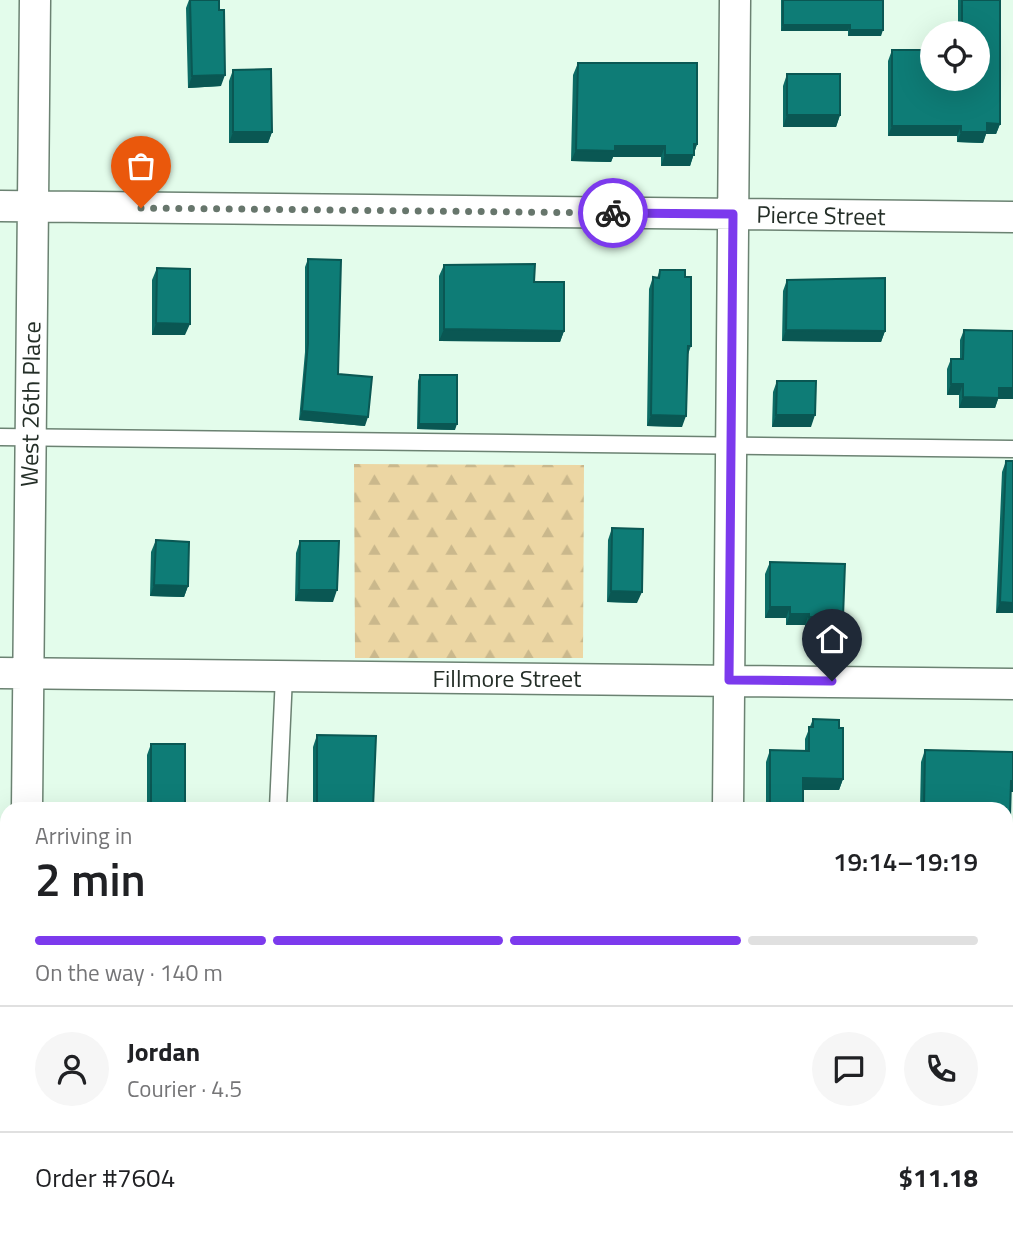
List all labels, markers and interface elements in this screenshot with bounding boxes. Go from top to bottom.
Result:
map controls [920,21,990,91]
button: locate [920,21,990,91]
pin [111,136,171,208]
icon: bag [122,147,160,185]
courier [578,178,648,248]
icon: bike [594,194,632,232]
street label: Pierce Street [756,196,887,234]
street label: West 26th Place [11,321,49,487]
pin [802,609,862,681]
icon: home [813,620,851,658]
street label: Fillmore Street [432,660,582,696]
text: Arriving in [35,818,132,853]
text: 19:14–19:19 [833,842,978,881]
text: 2 min [35,844,146,914]
text: On the way · 140 m [35,955,223,990]
button: person [35,1032,109,1106]
text: Jordan [127,1032,200,1071]
button: chat [812,1032,886,1106]
button: phone [904,1032,978,1106]
text: Courier · 4.5 [127,1071,242,1106]
text: Order #7604 [35,1158,175,1197]
text: $11.18 [899,1158,978,1197]

